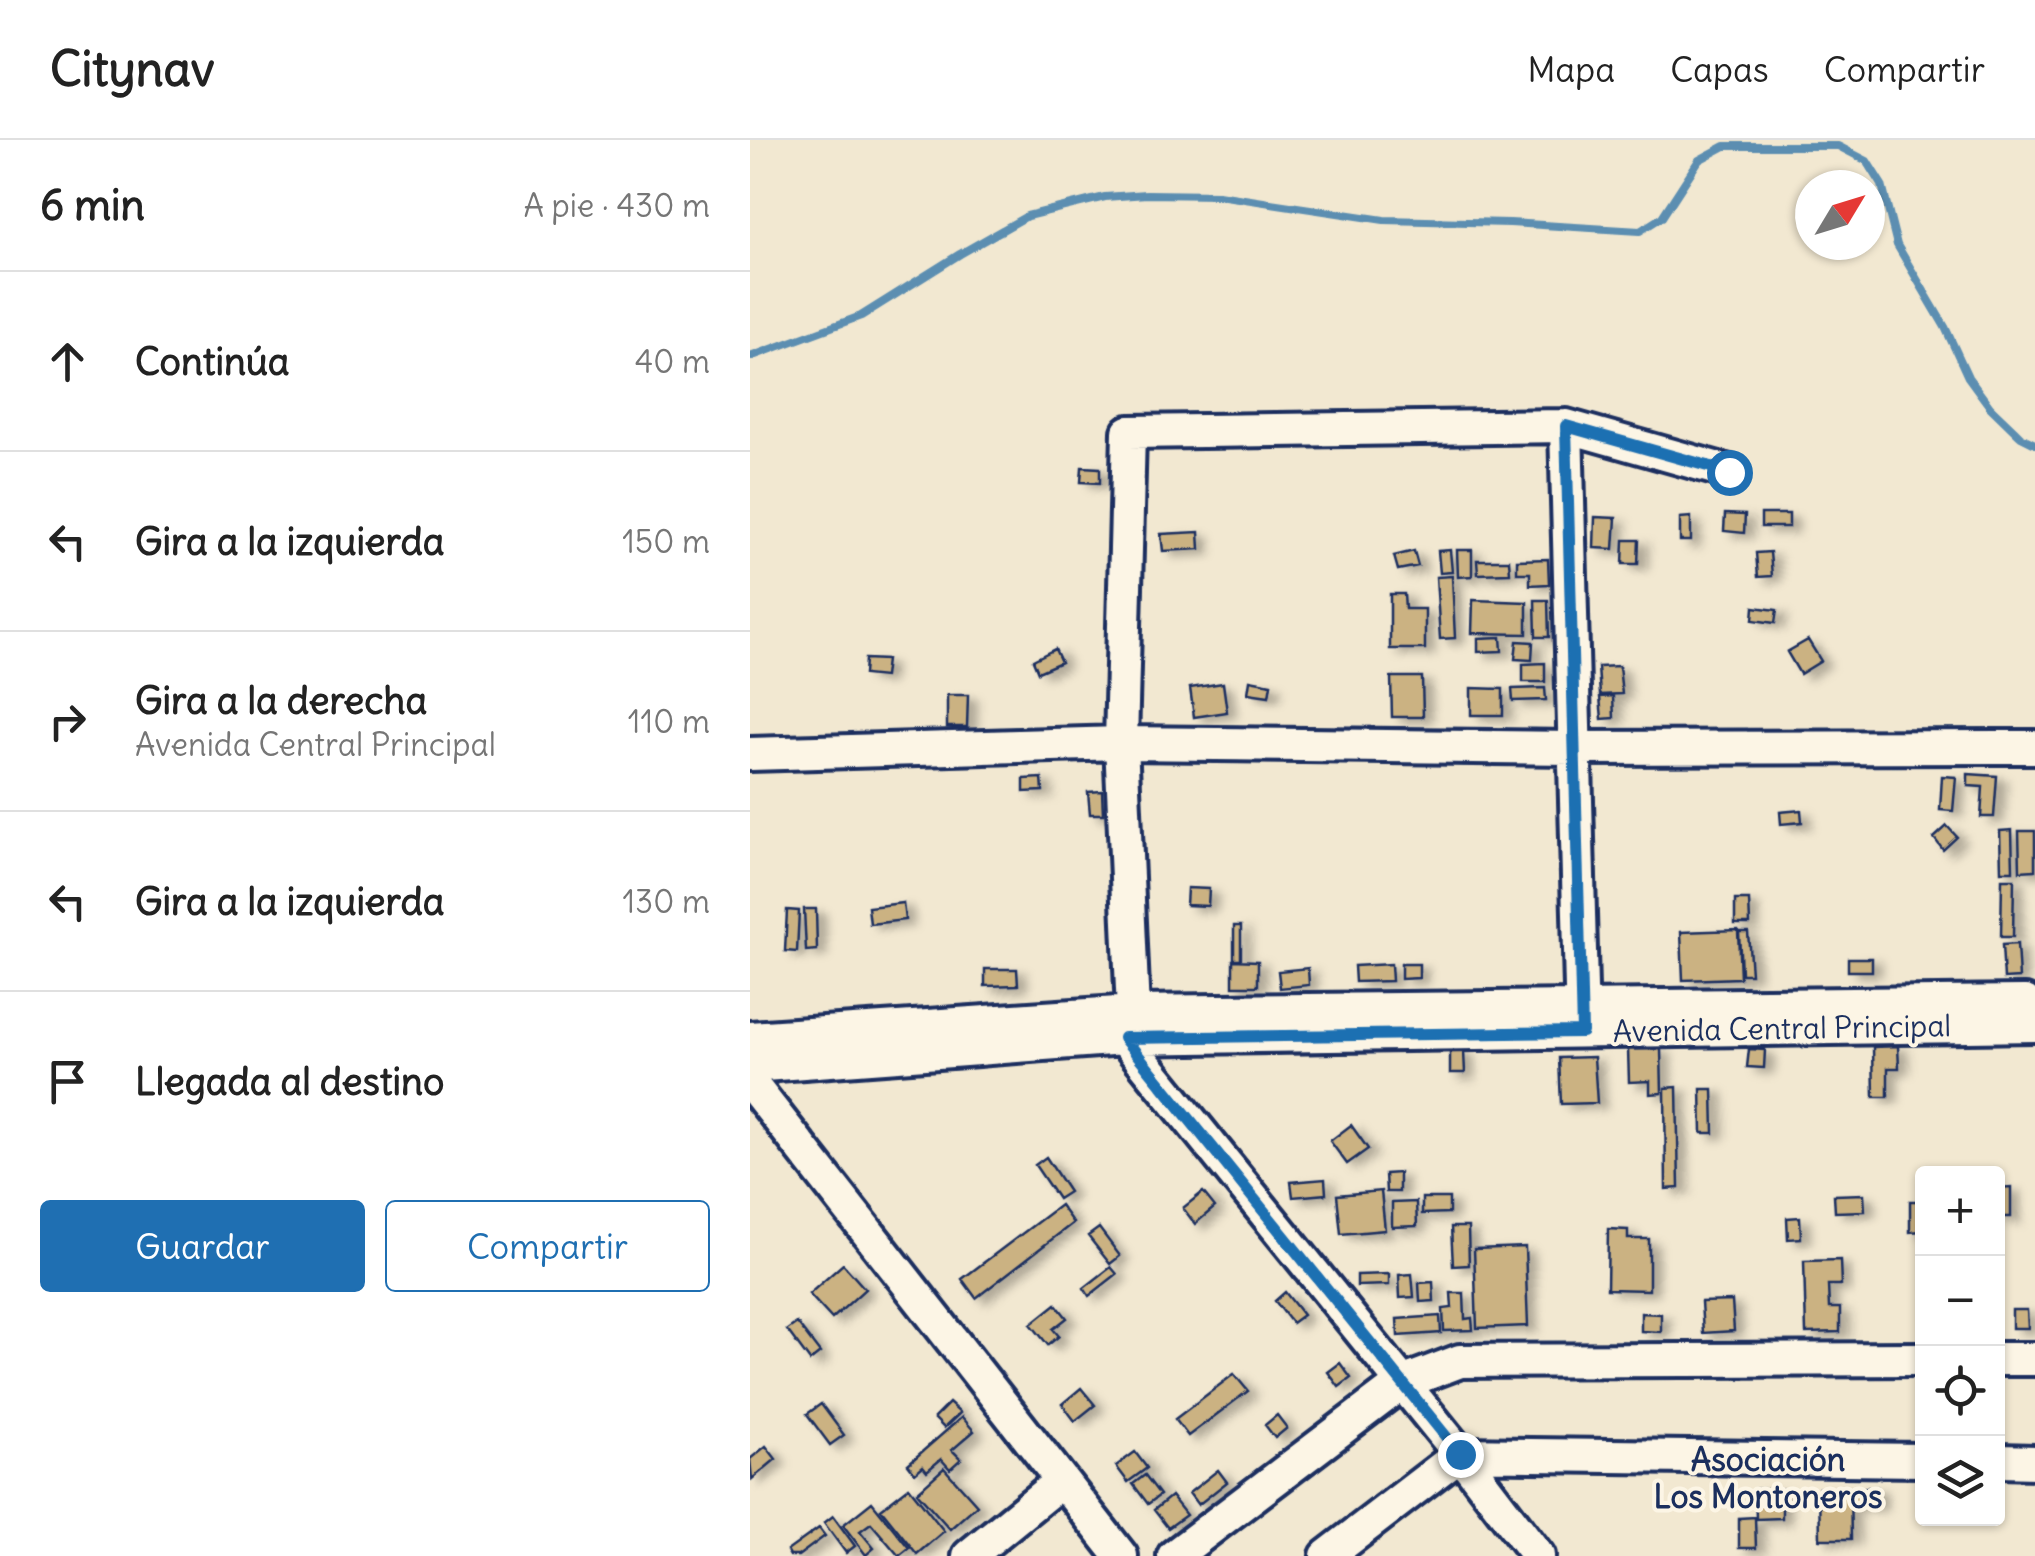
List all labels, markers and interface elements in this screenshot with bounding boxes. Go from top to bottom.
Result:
text: Citynav [50,39,214,99]
text: Mapa [1527,47,1615,91]
text: Capas [1670,47,1769,91]
text: Compartir [1824,47,1985,91]
north arrow [1795,170,1885,260]
text: 6 min [40,179,145,231]
text: A pie · 430 m [523,185,710,226]
icon: ahead [40,334,95,389]
text: Continúa [135,338,290,385]
text: 40 m [635,341,710,382]
route start [1707,450,1753,496]
icon: left [40,514,95,569]
text: Gira a la izquierda [135,518,445,565]
text: 150 m [622,521,710,562]
text: Gira a la derecha [135,677,427,724]
icon: right [40,694,95,749]
text: 110 m [628,701,710,742]
text: Avenida Central Principal [135,724,496,765]
icon: left [40,874,95,929]
text: Gira a la izquierda [135,878,445,925]
text: 130 m [622,881,710,922]
street label: Avenida Central Principal [1613,1006,1951,1050]
icon: arrive [40,1054,95,1109]
text: Llegada al destino [135,1058,444,1105]
map controls [1915,1166,2005,1526]
button: + [1915,1166,2005,1256]
button: Guardar [40,1200,365,1292]
button: Compartir [385,1200,710,1292]
button: − [1915,1256,2005,1346]
button: locate [1915,1346,2005,1436]
route end [1438,1432,1484,1478]
button: layers [1915,1436,2005,1526]
district label: Asociación Los Montoneros [1654,1439,1882,1517]

